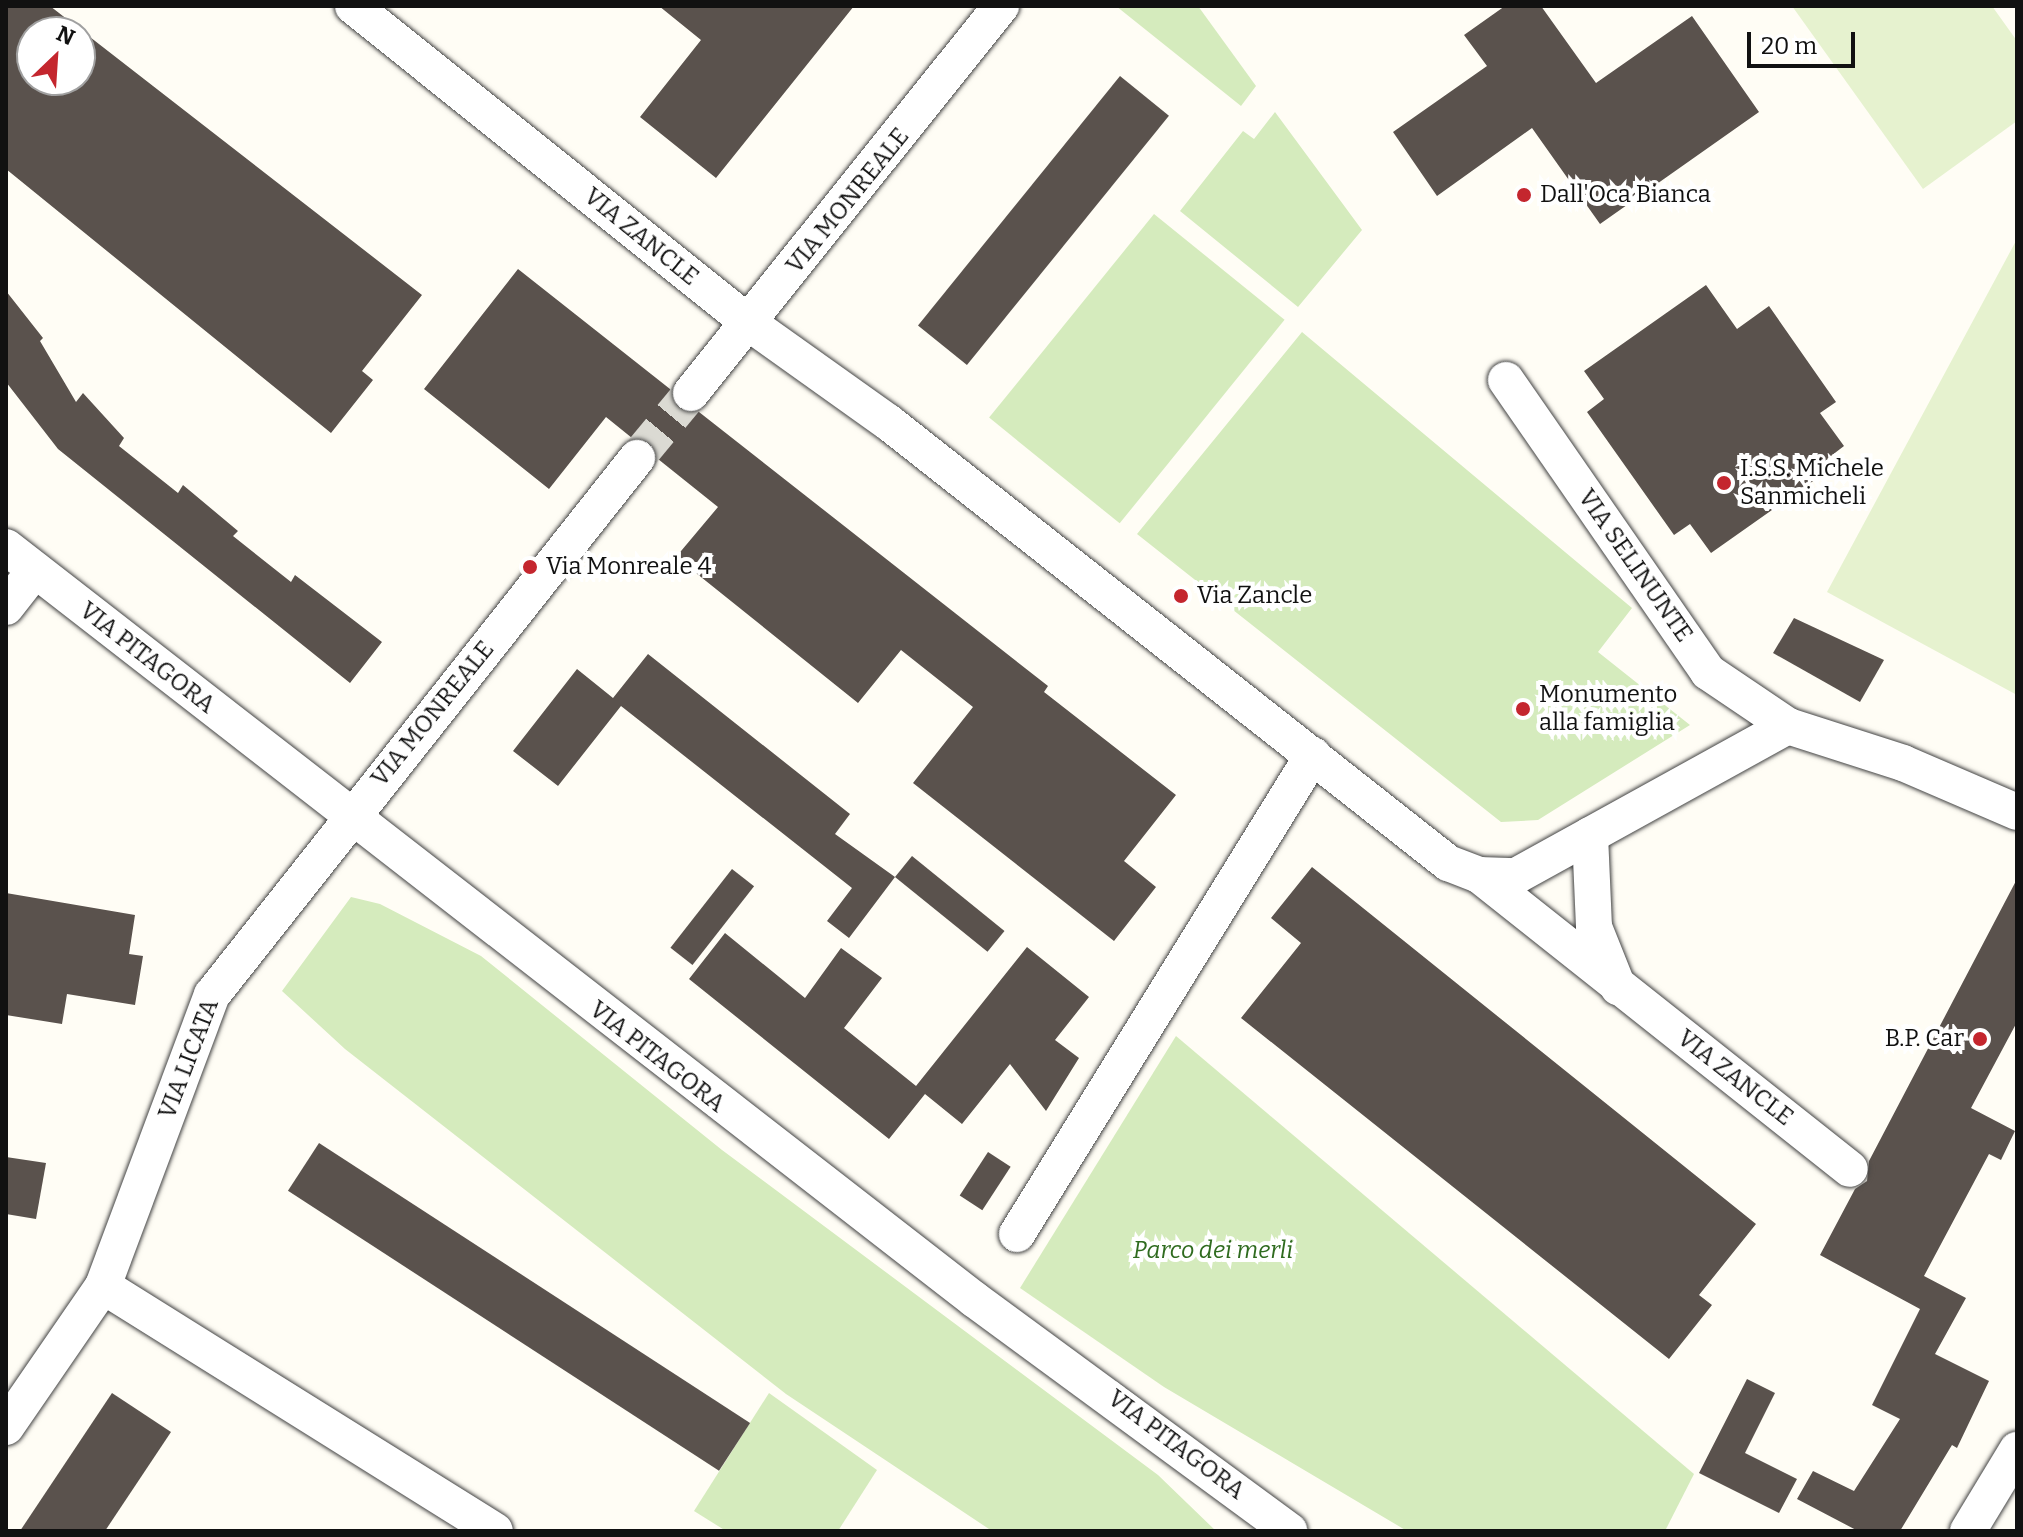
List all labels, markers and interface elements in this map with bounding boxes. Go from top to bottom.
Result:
north arrow [16,16,96,96]
scale bar [1751,16,1859,66]
text: N [52,20,79,51]
text: 20 m [1761,32,1817,60]
street label: VIA MONREALE [781,123,915,279]
place label: Dall'Oca Bianca [1540,181,1711,209]
street label: VIA ZANCLE [578,182,704,292]
marker: Dall'Oca Bianca [1515,186,1533,204]
place label: I.S.S. Michele Sanmicheli [1740,455,1884,511]
marker: I.S.S. Michele Sanmicheli [1715,474,1733,492]
street label: VIA SELINUNTE [1572,484,1698,648]
place label: Via Monreale 4 [546,553,711,581]
marker: Via Monreale 4 [521,558,539,576]
place label: Via Zancle [1197,582,1312,610]
marker: Via Zancle [1172,587,1190,605]
street label: VIA PITAGORA [74,596,220,720]
street label: VIA MONREALE [366,636,500,792]
place label: Monumento alla famiglia [1539,681,1677,737]
marker: Monumento alla famiglia [1514,700,1532,718]
street label: VIA LICATA [153,995,225,1123]
street label: VIA PITAGORA [584,995,730,1119]
street label: VIA ZANCLE [1671,1024,1799,1132]
place label: B.P. Car [1885,1025,1964,1053]
marker: B.P. Car [1971,1030,1989,1048]
park label: Parco dei merli [1133,1237,1293,1265]
street label: VIA PITAGORA [1102,1384,1250,1506]

